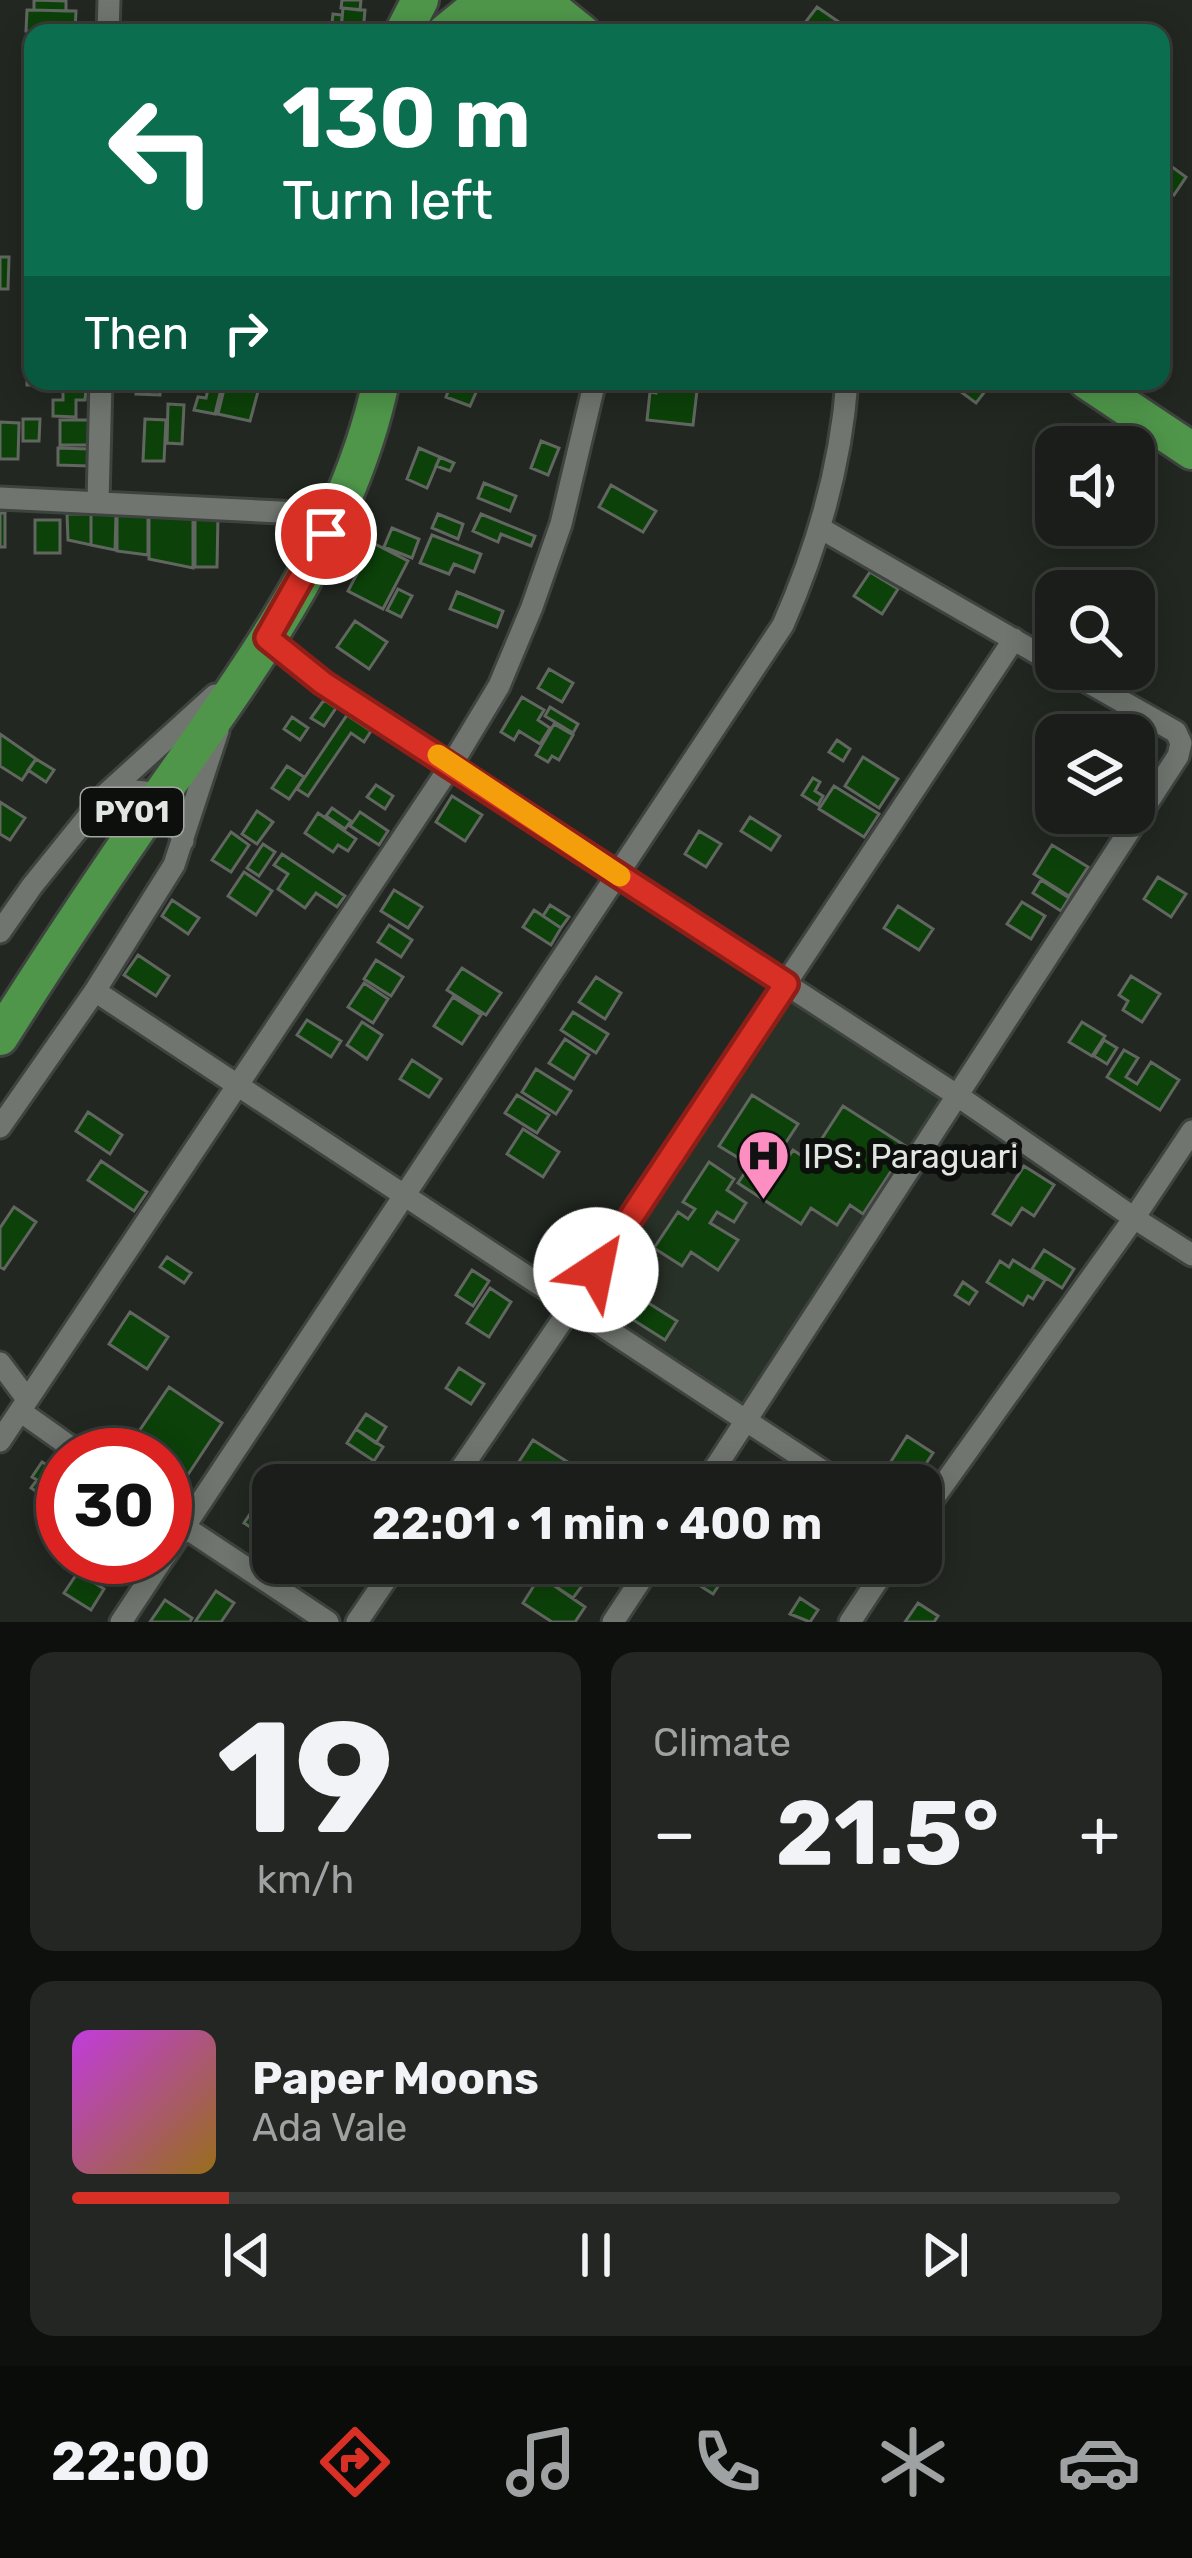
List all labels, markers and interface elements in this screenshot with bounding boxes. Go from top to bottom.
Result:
text: 130 m [282,68,531,168]
icon: left [84,72,240,228]
text: Turn left [282,169,493,233]
icon: right [213,300,279,366]
text: Then [84,307,189,360]
map controls [1035,426,1155,834]
button: sound [1035,426,1155,546]
pin [275,483,377,585]
icon: arrive [293,501,359,567]
button: search [1035,570,1155,690]
button: layers [1035,714,1155,834]
road number: PY01 [81,788,183,836]
hospital icon: IPS: Paraguari [736,1128,792,1202]
place label: IPS: Paraguari [803,1137,1018,1176]
position arrow [533,1207,659,1333]
speed limit sign: 30 [36,1428,192,1584]
text: 22:01 · 1 min · 400 m [372,1497,822,1550]
text: 19 [217,1686,394,1871]
text: Climate [653,1720,791,1766]
text: 21.5° [775,1780,999,1887]
text: − [653,1794,696,1873]
text: + [1079,1794,1120,1873]
text: km/h [257,1857,354,1903]
text: Paper Moons [252,2052,539,2105]
text: Ada Vale [252,2105,407,2151]
icon: previous [214,2222,280,2288]
icon: pause [563,2222,629,2288]
icon: next [912,2222,978,2288]
icon: directions [313,2420,397,2504]
icon: music [499,2420,583,2504]
icon: phone [685,2420,769,2504]
icon: climate [871,2420,955,2504]
icon: car [1057,2420,1141,2504]
text: 22:00 [51,2430,210,2494]

